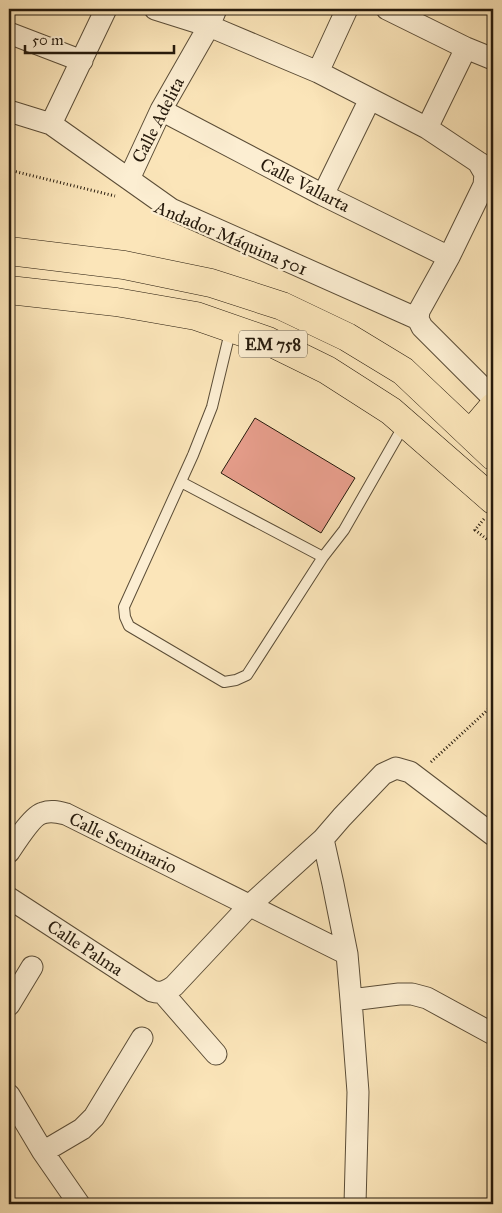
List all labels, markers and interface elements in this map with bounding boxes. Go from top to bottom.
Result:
scale bar [25,22,174,54]
text: 50 m [32,31,64,49]
street label: Calle Adelita [127,73,189,167]
street label: Calle Vallarta [256,153,354,217]
street label: Andador Máquina 501 [150,196,311,281]
road number: EM 758 [239,330,307,358]
street label: Calle Seminario [66,807,180,879]
street label: Calle Palma [43,915,127,981]

